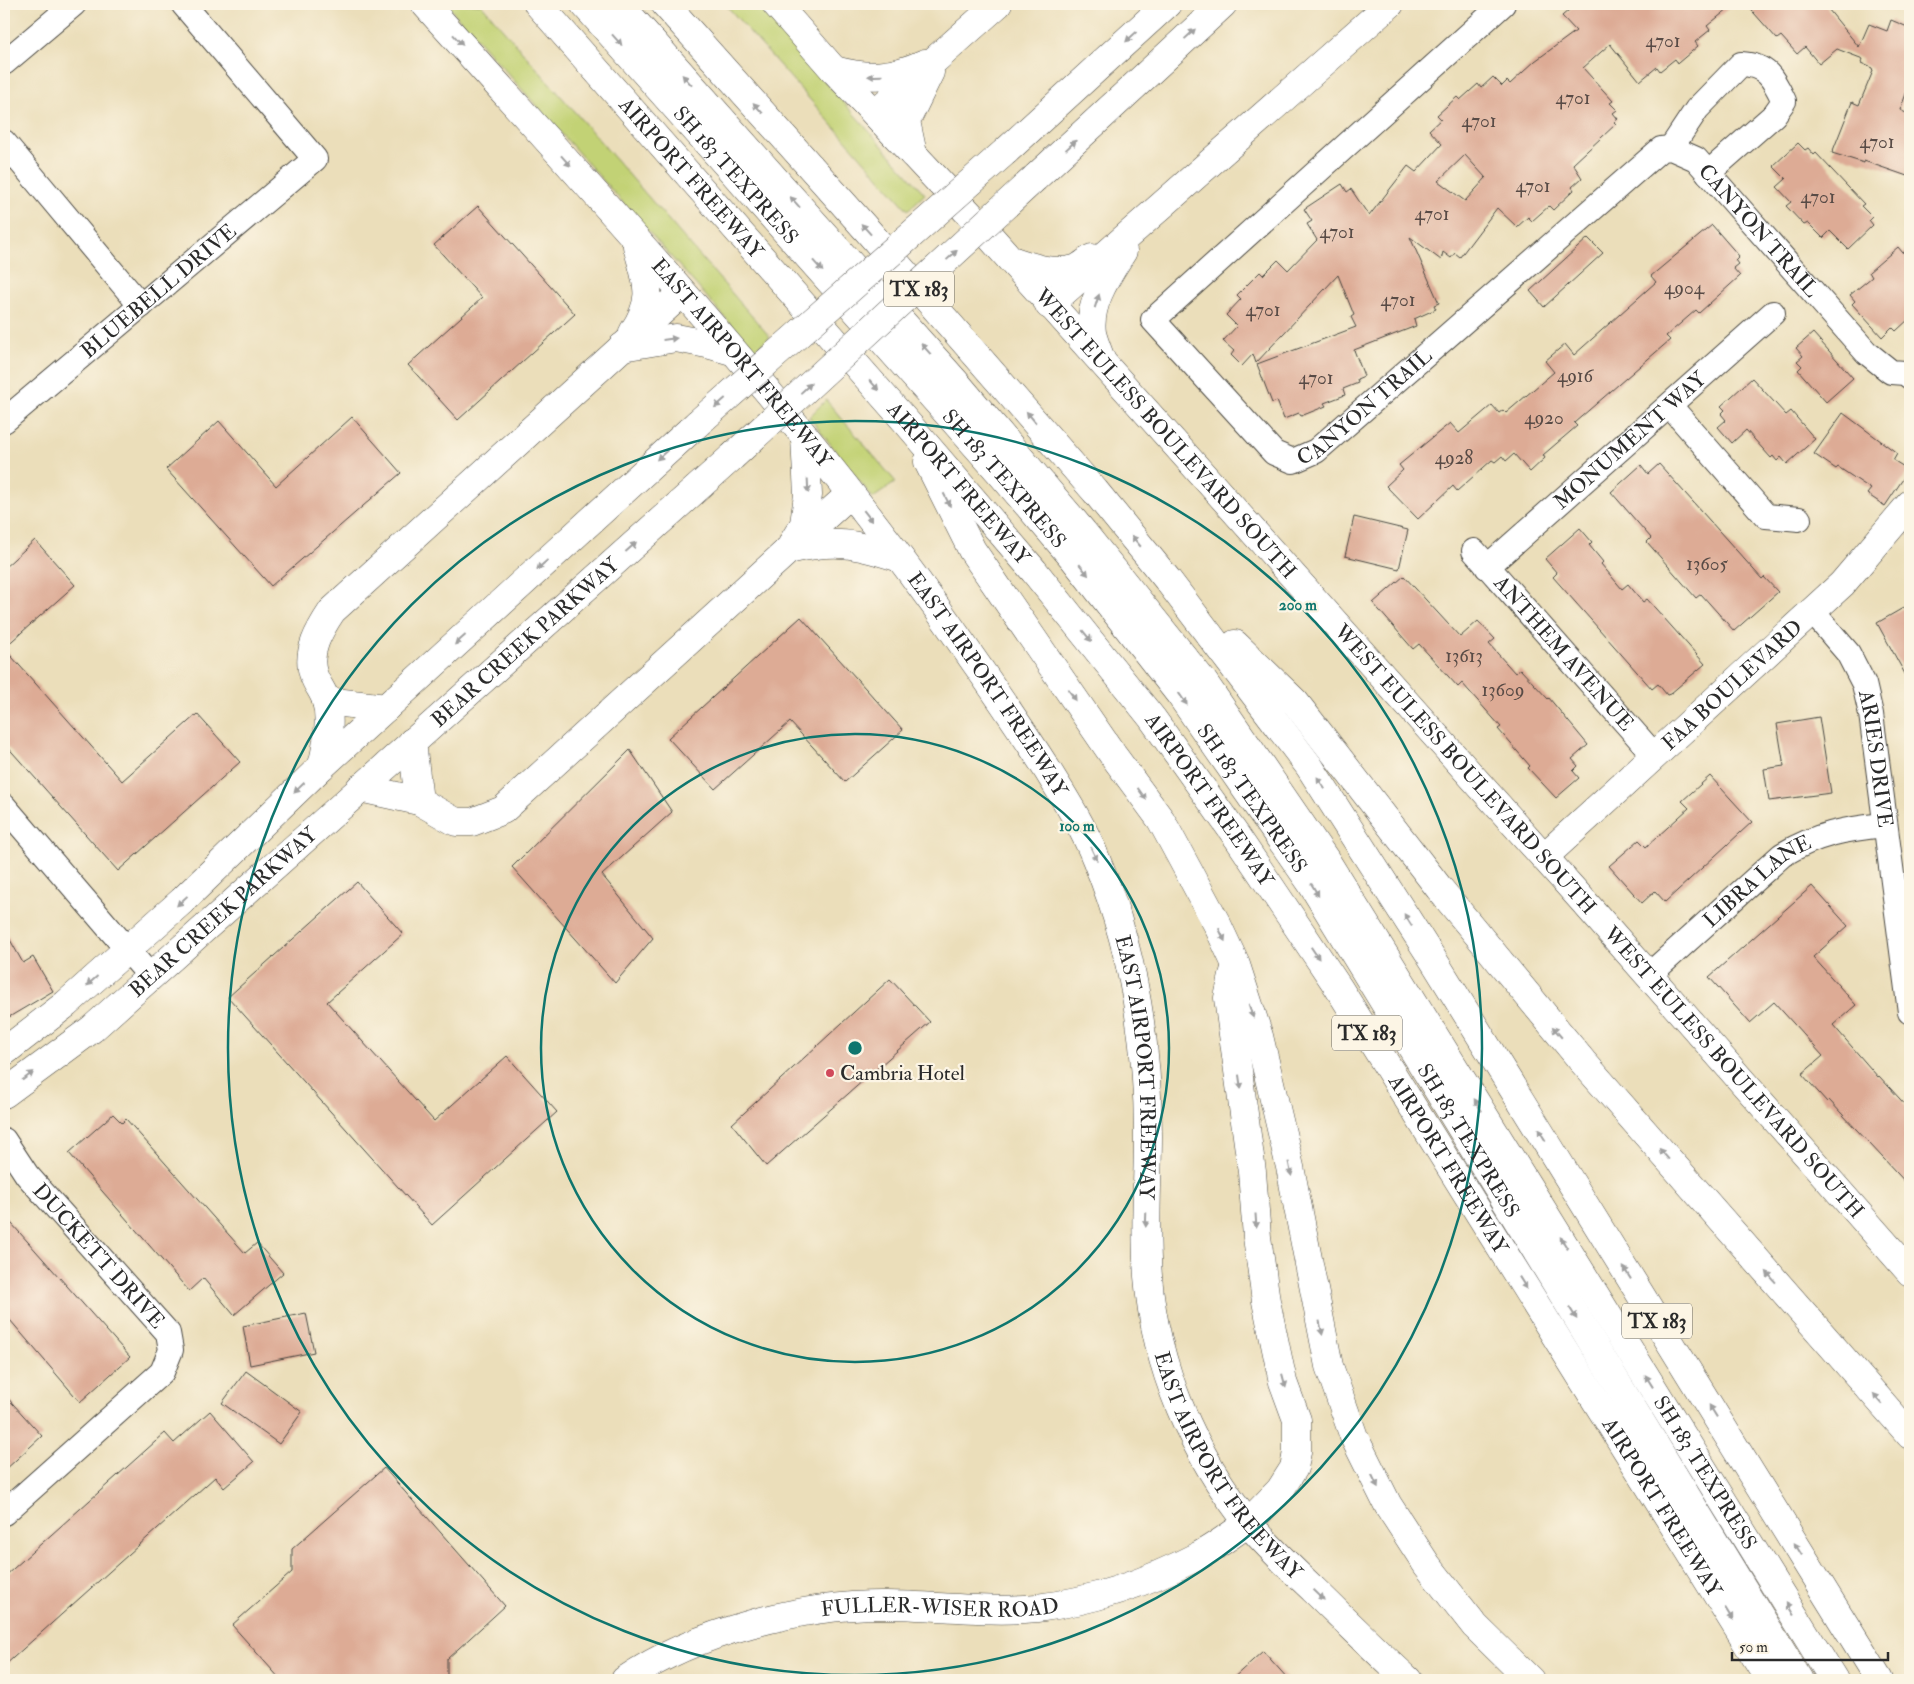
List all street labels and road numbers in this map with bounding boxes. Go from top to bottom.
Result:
street label: AIRPORT FREEWAY [612,91,770,265]
street label: SH 183 TEXPRESS [667,101,804,250]
street label: CANYON TRAIL [1692,158,1825,303]
street label: BLUEBELL DRIVE [75,218,242,364]
street label: EAST AIRPORT FREEWAY [645,253,838,474]
road number: TX 183 [884,272,954,306]
street label: WEST EULESS BOULEVARD SOUTH [1028,282,1302,585]
street label: CANYON TRAIL [1293,343,1438,472]
street label: MONUMENT WAY [1548,365,1712,515]
street label: AIRPORT FREEWAY [880,396,1036,571]
street label: SH 183 TEXPRESS [936,404,1072,554]
street label: BEAR CREEK PARKWAY [426,551,625,734]
street label: EAST AIRPORT FREEWAY [901,567,1074,802]
street label: ANTHEM AVENUE [1487,569,1639,737]
street label: FAA BOULEVARD [1656,614,1808,756]
street label: WEST EULESS BOULEVARD SOUTH [1328,618,1602,920]
street label: ARIES DRIVE [1852,686,1899,829]
street label: AIRPORT FREEWAY [1138,707,1280,893]
street label: SH 183 TEXPRESS [1191,719,1313,879]
street label: BEAR CREEK PARKWAY [124,821,323,1003]
street label: LIBRA LANE [1698,829,1815,934]
street label: WEST EULESS BOULEVARD SOUTH [1597,920,1870,1224]
street label: EAST AIRPORT FREEWAY [1109,932,1161,1201]
road number: TX 183 [1332,1016,1402,1050]
street label: SH 183 TEXPRESS [1411,1059,1526,1223]
street label: AIRPORT FREEWAY [1382,1069,1515,1260]
street label: DUCKETT DRIVE [27,1178,171,1334]
road number: TX 183 [1622,1304,1692,1338]
street label: EAST AIRPORT FREEWAY [1148,1348,1309,1586]
street label: SH 183 TEXPRESS [1647,1391,1763,1555]
street label: AIRPORT FREEWAY [1595,1412,1728,1603]
street label: FULLER-WISER ROAD [819,1592,1061,1624]

